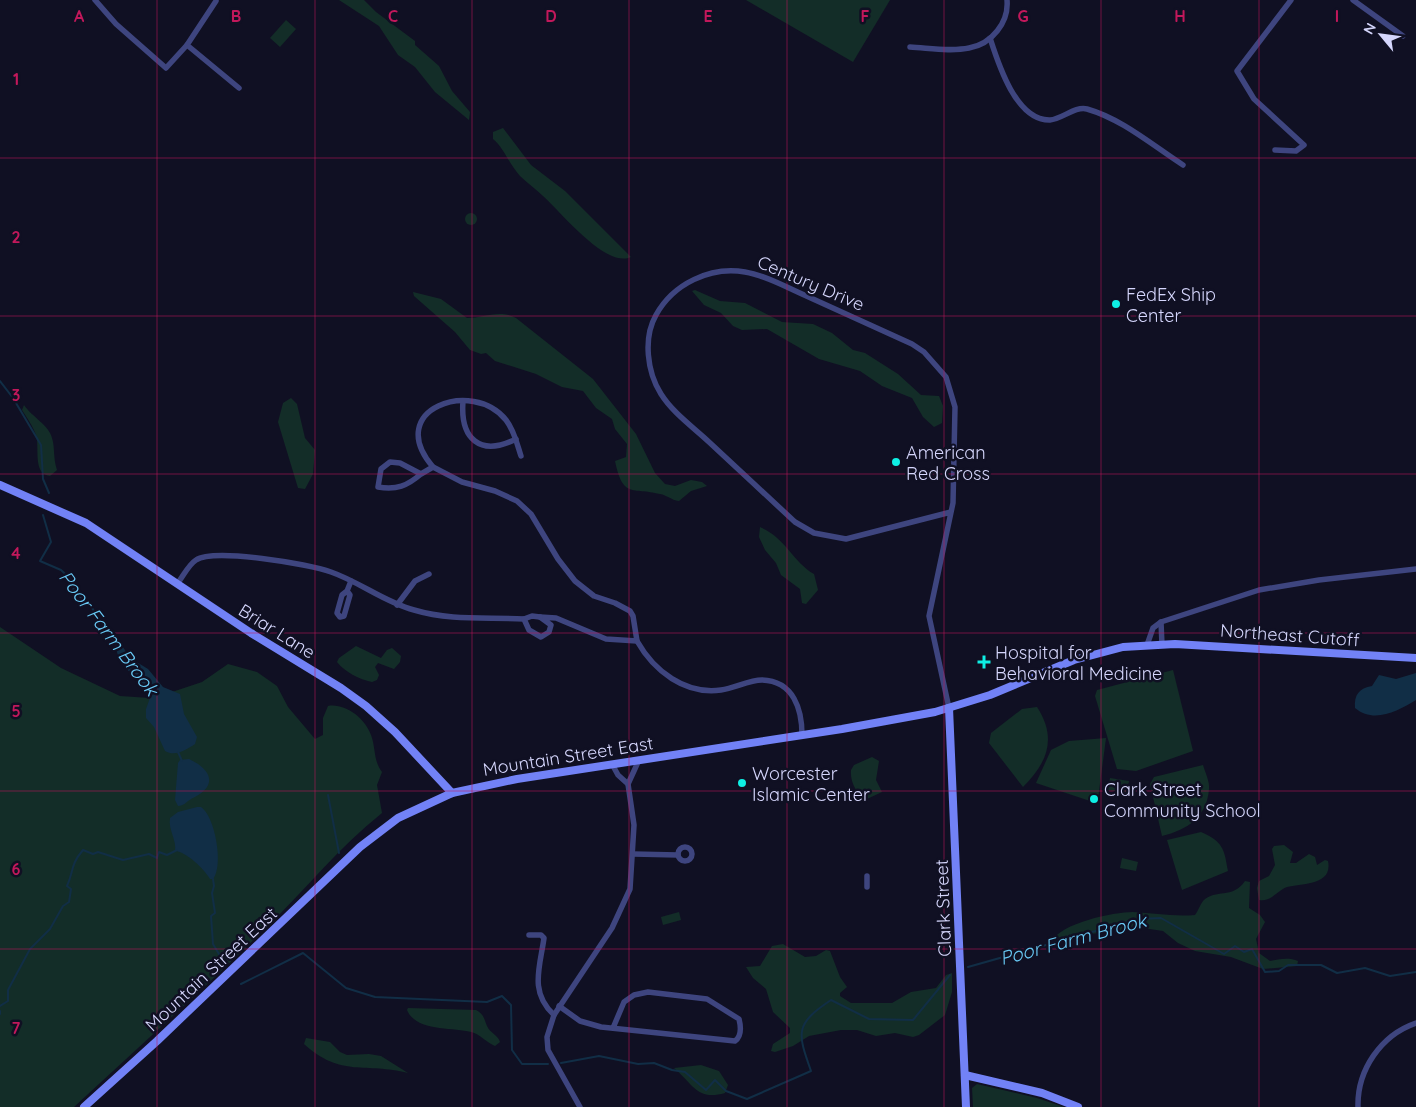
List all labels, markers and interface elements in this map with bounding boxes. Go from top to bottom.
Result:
text: A [74,6,85,26]
text: B [231,6,241,26]
text: C [388,6,398,26]
text: D [545,6,557,26]
text: E [703,6,713,26]
text: F [861,6,870,26]
text: G [1017,6,1029,26]
text: H [1174,6,1186,26]
text: I [1335,6,1339,26]
north arrow [1356,10,1406,60]
text: N [1359,20,1380,38]
text: 1 [13,69,19,89]
text: 2 [11,227,21,247]
street label: Century Drive [754,250,868,316]
place label: FedEx Ship Center [1126,283,1216,327]
marker: FedEx Ship Center [1110,298,1122,310]
text: 3 [12,385,20,405]
place label: American Red Cross [906,441,990,485]
marker: American Red Cross [890,456,902,468]
text: 4 [11,543,21,563]
water label: Poor Farm Brook [54,566,165,702]
street label: Briar Lane [234,598,320,664]
street label: Northeast Cutoff [1220,619,1361,651]
place label: Hospital for Behavioral Medicine [995,641,1162,685]
marker: Hospital for Behavioral Medicine [977,655,991,669]
text: 5 [11,701,21,721]
street label: Mountain Street East [481,731,655,781]
place label: Worcester Islamic Center [752,762,870,806]
marker: Worcester Islamic Center [736,777,748,789]
place label: Clark Street Community School [1104,778,1261,822]
marker: Clark Street Community School [1088,793,1100,805]
text: 6 [12,859,21,879]
street label: Clark Street [930,859,956,957]
street label: Mountain Street East [140,902,282,1036]
water label: Poor Farm Brook [997,907,1151,970]
text: 7 [12,1018,21,1038]

